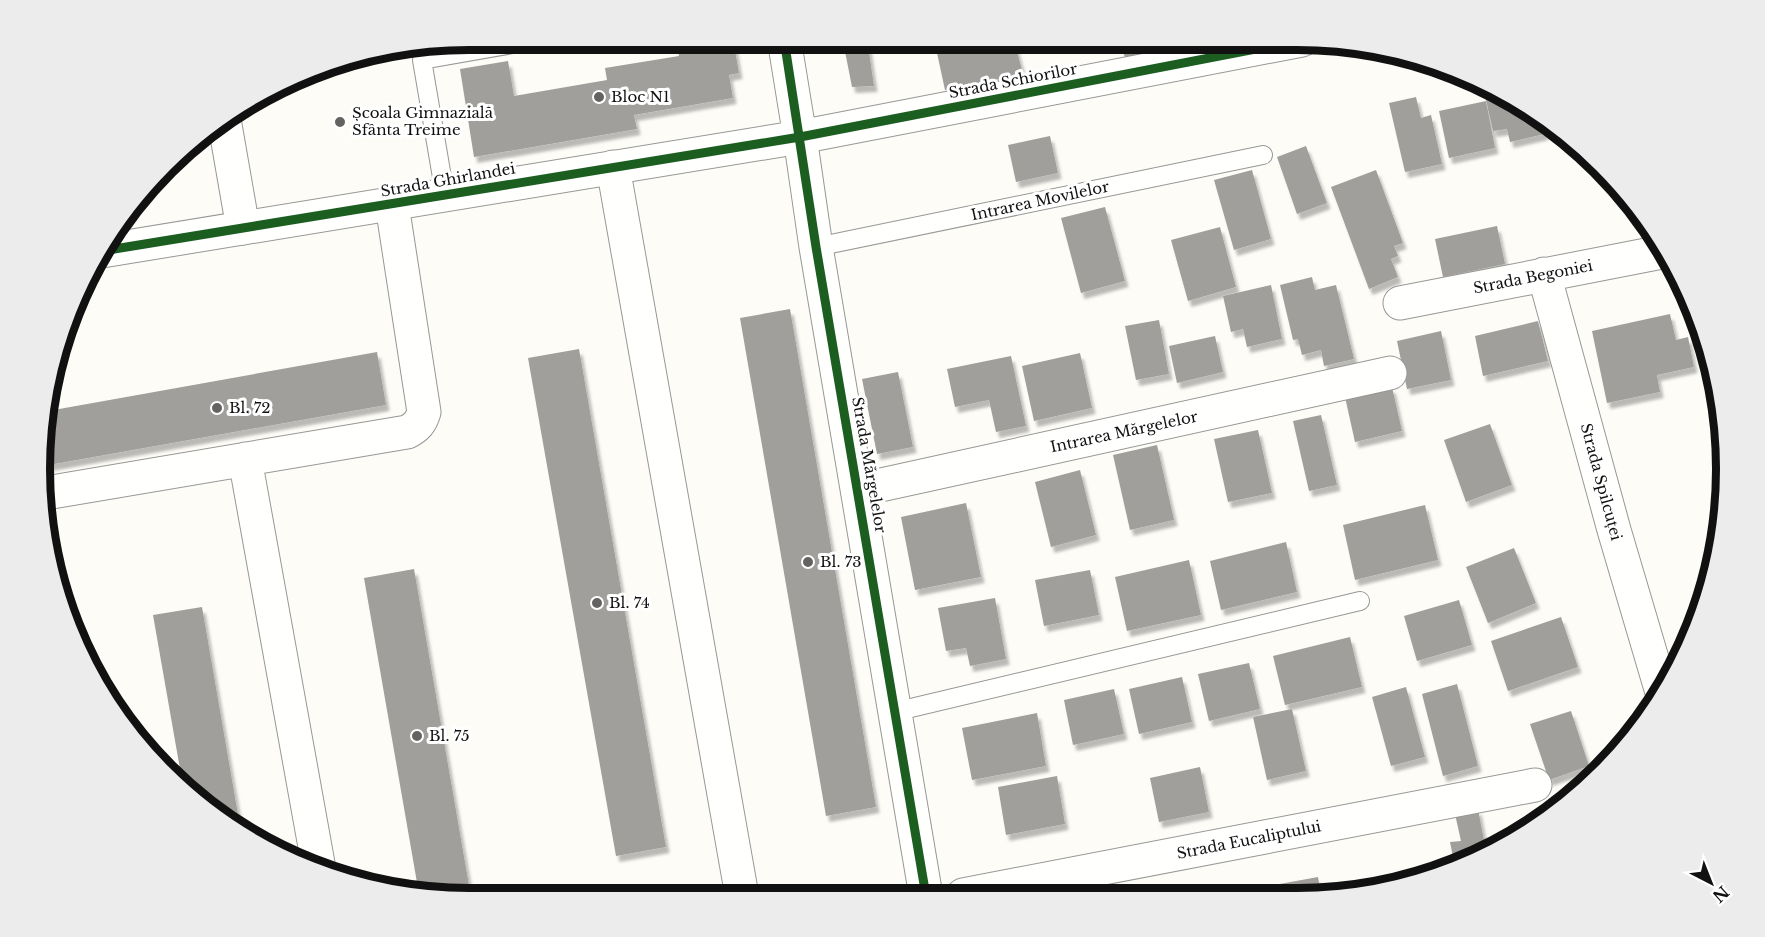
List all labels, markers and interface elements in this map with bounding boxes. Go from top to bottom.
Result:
street label: Strada Schiorilor [947,59,1080,102]
place label: Bloc N1 [611,87,670,106]
marker: Bloc N1 [592,90,606,104]
place label: Școala Gimnazială Sfânta Treime [352,103,494,139]
marker: Școala Gimnazială Sfânta Treime [333,115,347,129]
street label: Strada Ghirlandei [379,158,517,201]
street label: Intrarea Movilelor [969,176,1112,224]
street label: Strada Begoniei [1472,256,1594,297]
street label: Strada Mărgelelor [848,395,891,535]
place label: Bl. 72 [229,398,270,417]
marker: Bl. 72 [210,401,224,415]
street label: Intrarea Mărgelelor [1048,406,1200,456]
street label: Strada Spilcuței [1577,421,1626,543]
place label: Bl. 73 [820,552,861,571]
marker: Bl. 73 [801,555,815,569]
place label: Bl. 74 [609,593,650,612]
marker: Bl. 74 [590,596,604,610]
place label: Bl. 75 [429,726,470,745]
marker: Bl. 75 [410,729,424,743]
street label: Strada Eucaliptului [1175,816,1323,863]
north arrow [1681,853,1741,913]
text: N [1709,882,1733,907]

